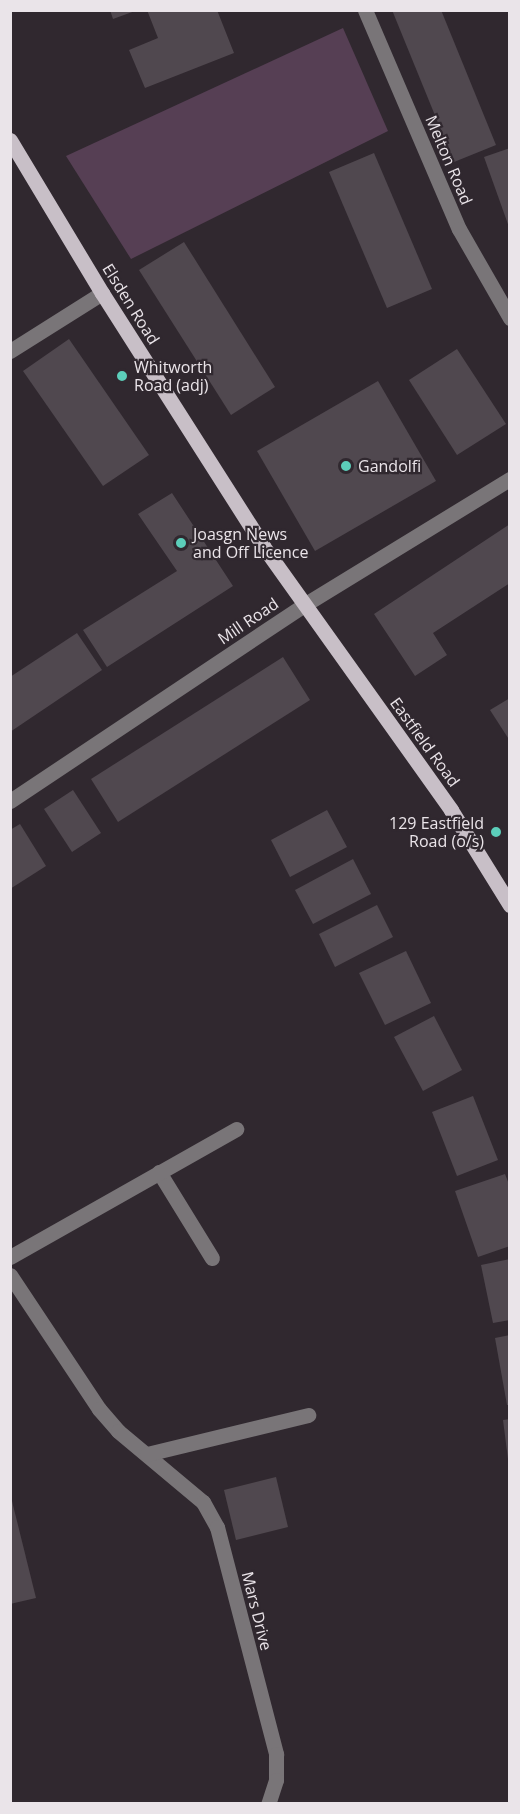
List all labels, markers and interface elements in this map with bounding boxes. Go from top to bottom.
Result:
street label: Melton Road [422,113,476,207]
street label: Elsden Road [99,260,163,348]
place label: Whitworth Road (adj) [134,357,212,395]
marker: Whitworth Road (adj) [115,369,129,383]
place label: Gandolfi [358,456,421,476]
marker: Gandolfi [339,459,353,473]
place label: Joasgn News and Off Licence [193,524,309,562]
marker: Joasgn News and Off Licence [174,536,188,550]
street label: Mill Road [214,594,282,648]
street label: Eastfield Road [386,694,464,790]
place label: 129 Eastfield Road (o/s) [389,813,484,851]
marker: 129 Eastfield Road (o/s) [489,825,503,839]
street label: Mars Drive [238,1569,276,1653]

